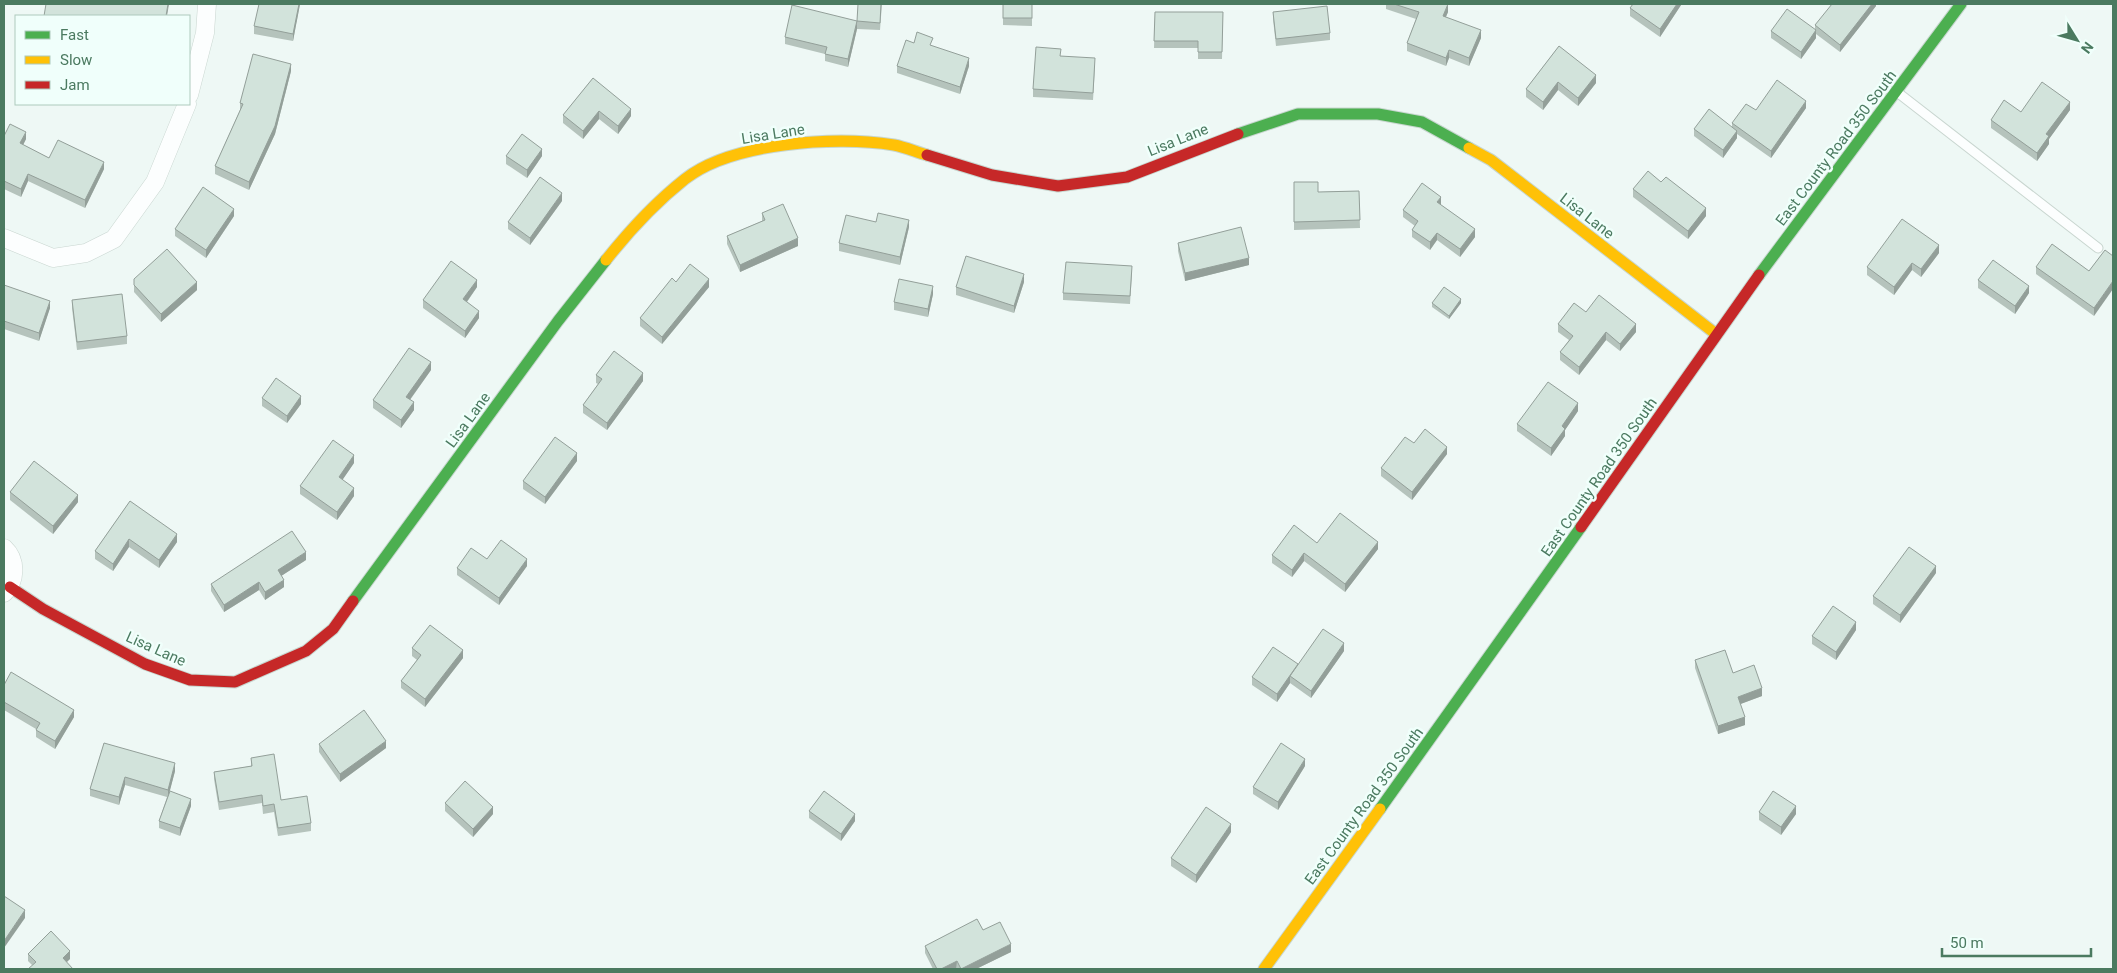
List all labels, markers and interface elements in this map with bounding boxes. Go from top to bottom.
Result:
legend [15,15,190,105]
north arrow [2052,15,2102,65]
text: Fast [60,26,89,44]
text: N [2078,39,2097,57]
text: Slow [60,51,92,69]
street label: East County Road 350 South [1772,67,1900,229]
text: Jam [60,76,90,94]
street label: Lisa Lane [740,120,806,148]
street label: Lisa Lane [1145,120,1211,160]
street label: Lisa Lane [1556,189,1618,243]
street label: Lisa Lane [442,389,494,451]
street label: East County Road 350 South [1537,394,1661,560]
street label: Lisa Lane [123,628,189,670]
street label: East County Road 350 South [1301,724,1427,888]
scale bar [1942,926,2091,958]
text: 50 m [1950,934,1984,952]

